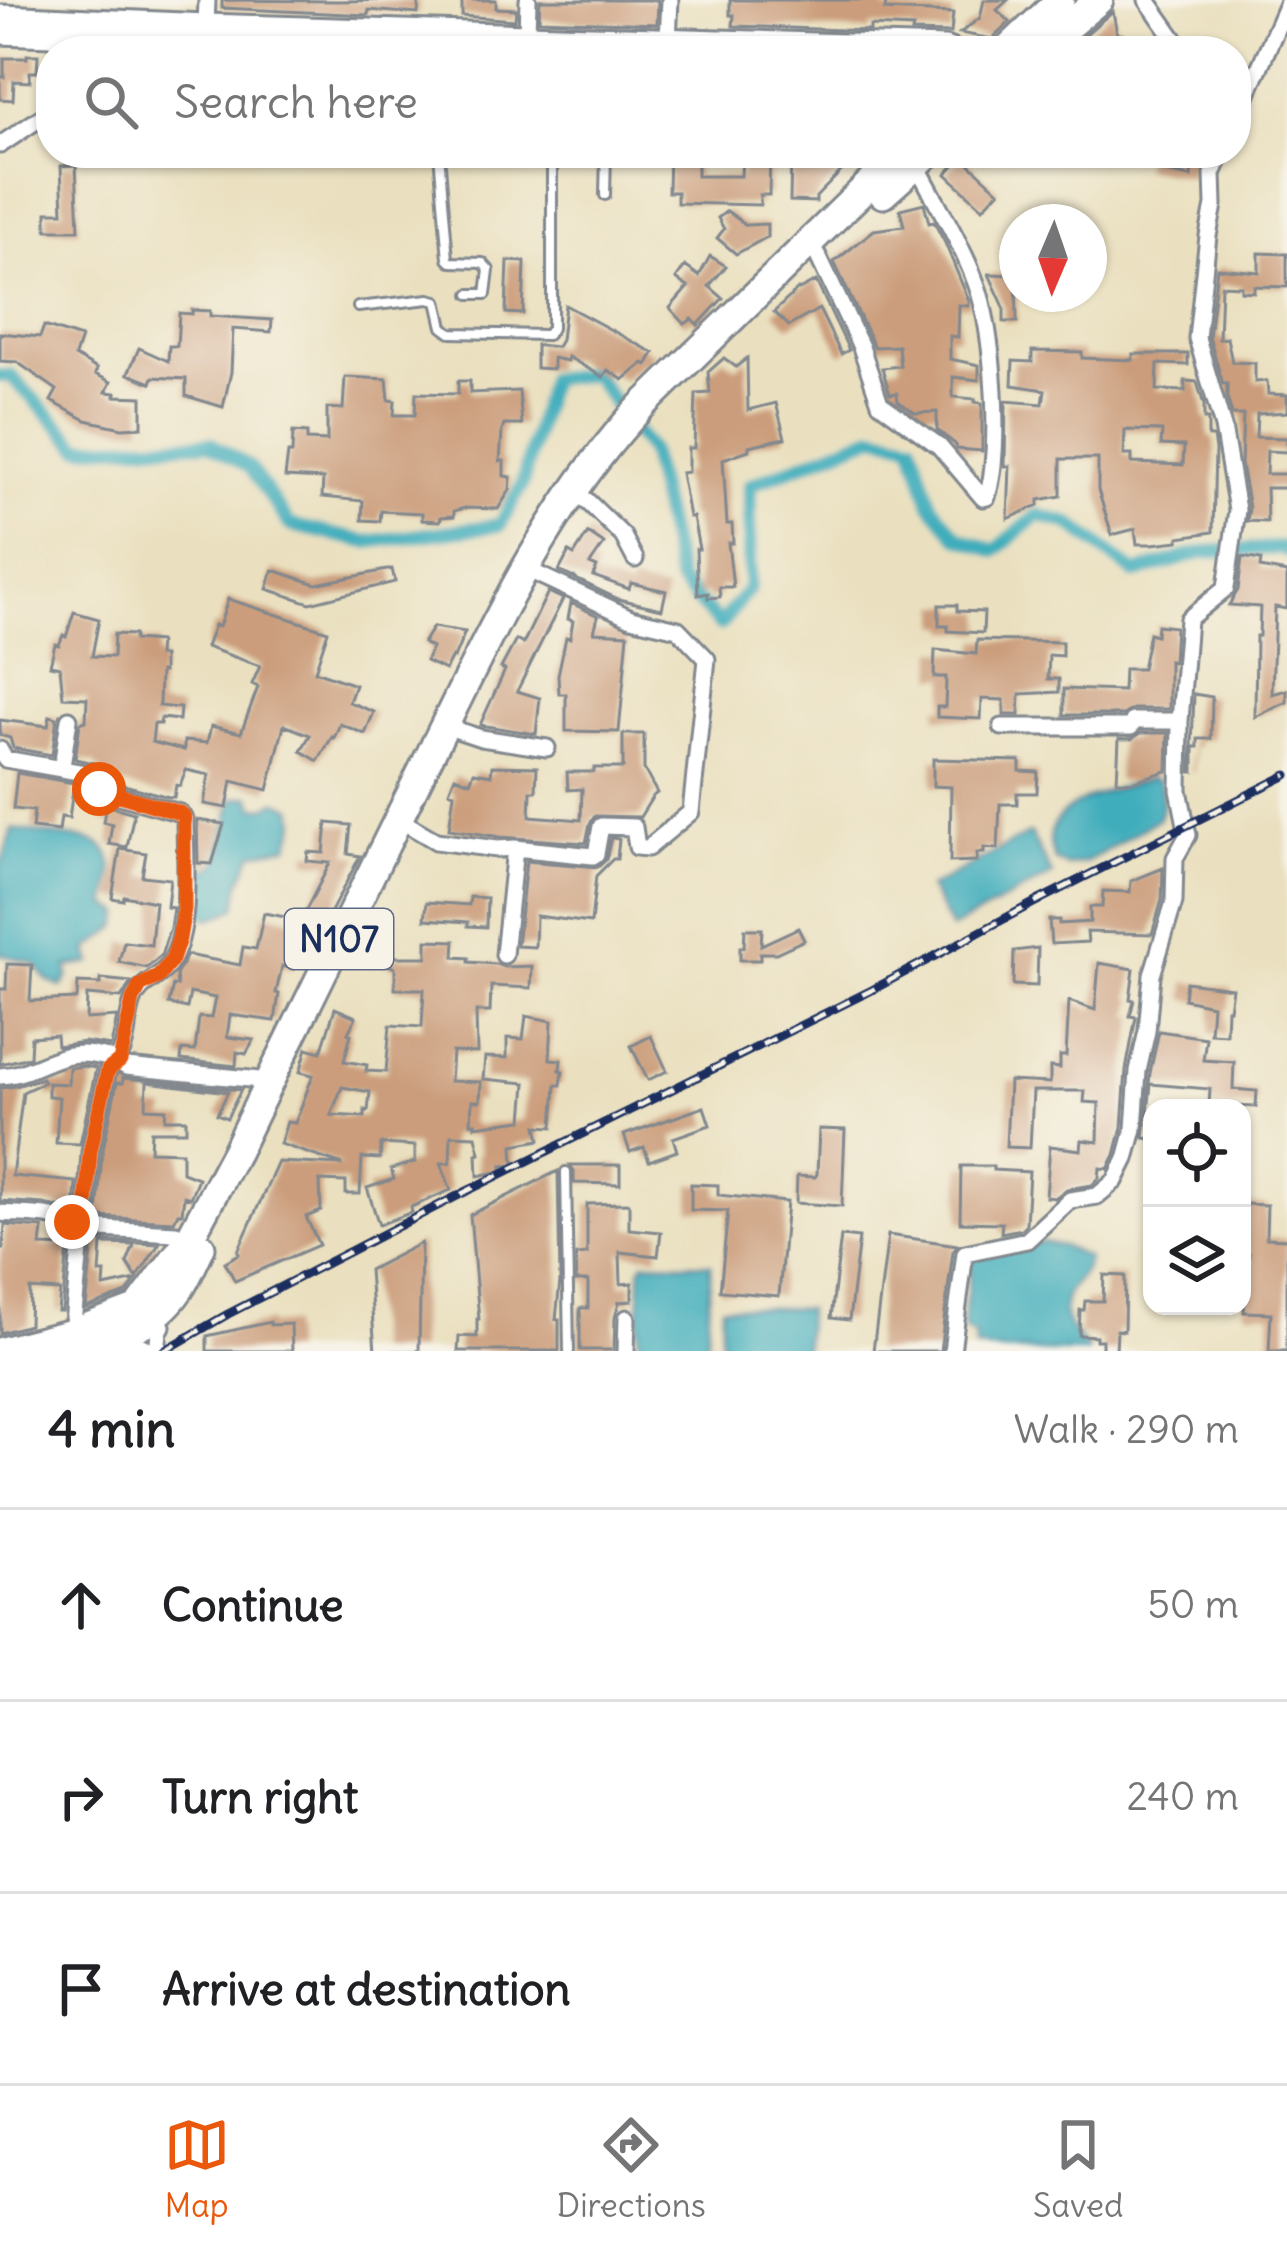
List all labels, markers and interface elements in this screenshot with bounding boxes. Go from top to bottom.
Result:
search box [36,36,1251,168]
icon: search [78,69,144,135]
text: Search here [174,74,418,130]
north arrow [999,204,1107,312]
route start [72,762,126,816]
road number: N107 [285,909,393,969]
map controls [1143,1099,1251,1315]
button: locate [1143,1099,1251,1207]
route end [45,1195,99,1249]
button: layers [1143,1207,1251,1315]
text: 4 min [48,1397,175,1461]
text: Walk · 290 m [1014,1405,1239,1454]
icon: ahead [48,1572,114,1638]
text: Continue [162,1577,344,1633]
text: 50 m [1147,1580,1239,1629]
icon: right [48,1764,114,1830]
text: Turn right [162,1769,358,1825]
text: 240 m [1127,1772,1239,1821]
icon: arrive [48,1956,114,2022]
text: Arrive at destination [162,1961,571,2017]
tab: Map [164,2112,230,2226]
tab: Directions [557,2112,706,2226]
tab: Saved [1033,2112,1123,2226]

